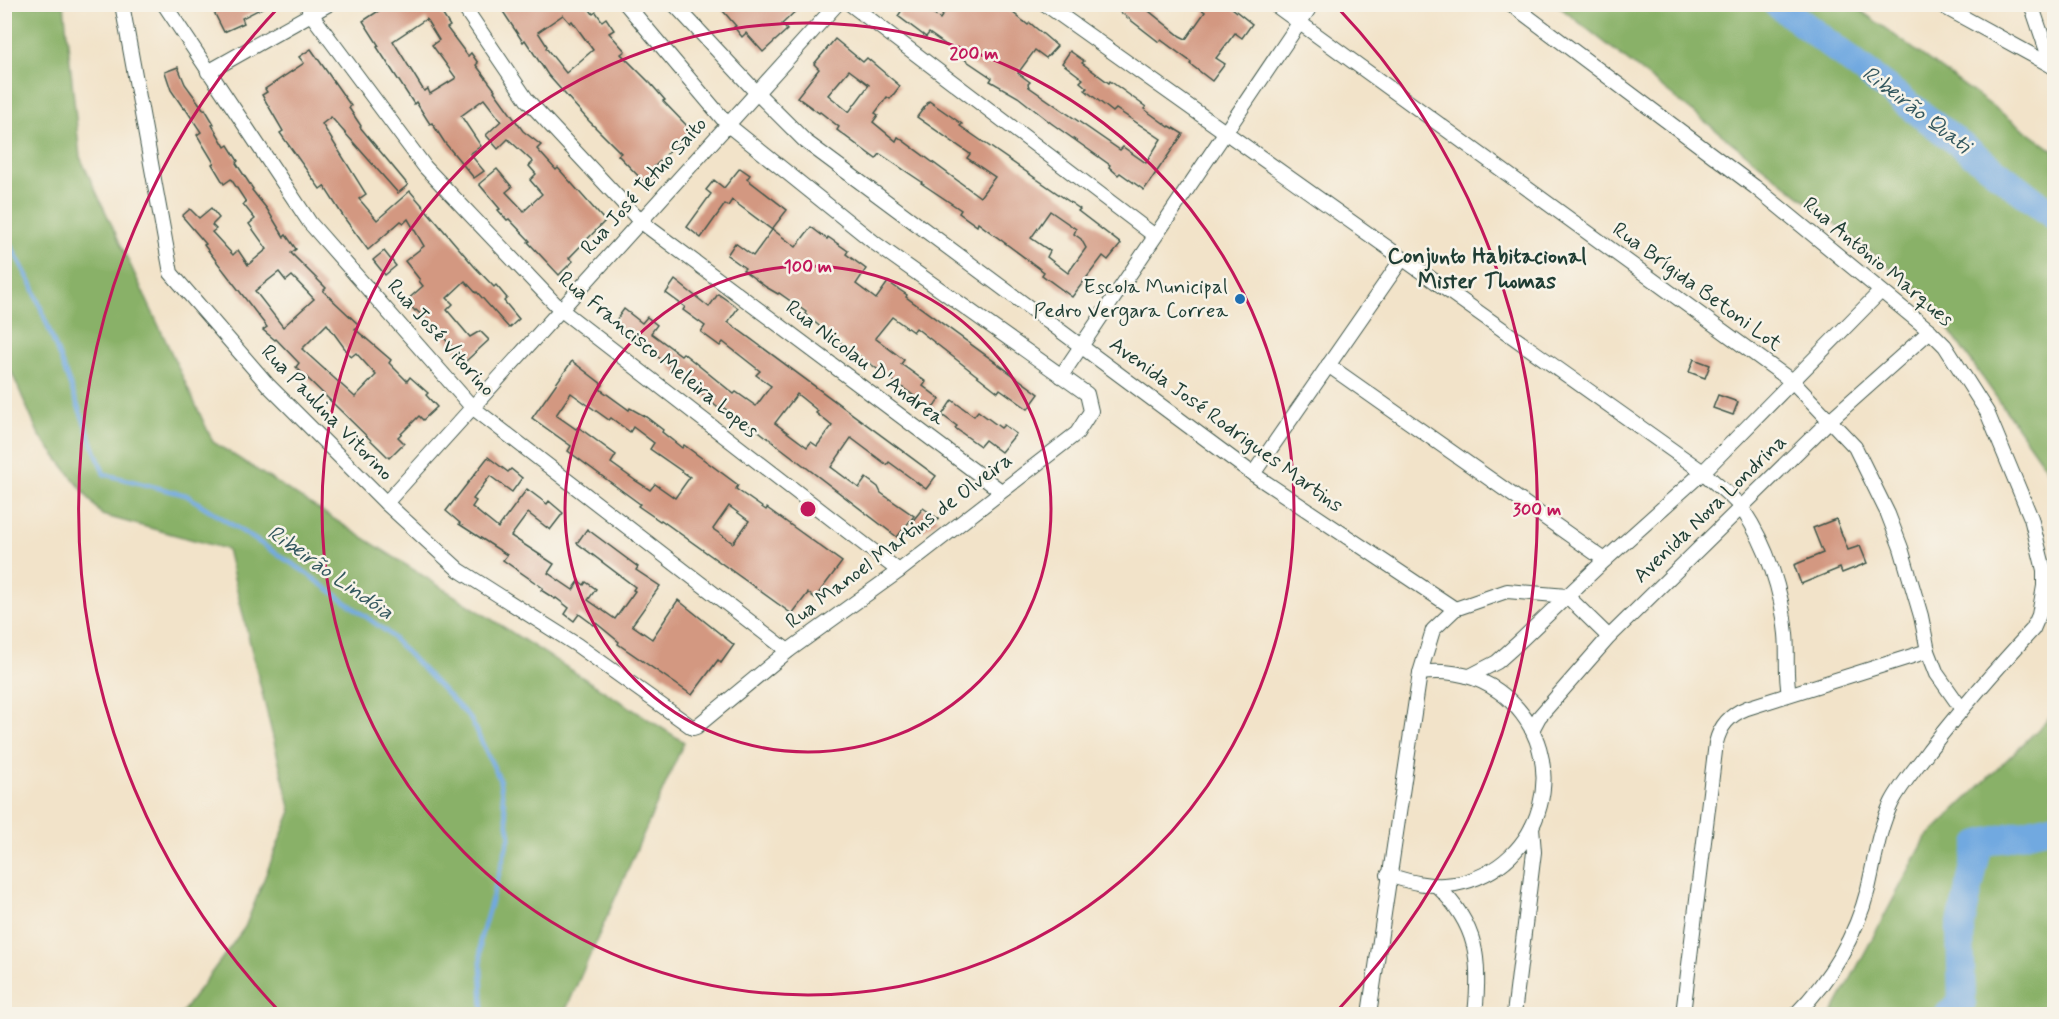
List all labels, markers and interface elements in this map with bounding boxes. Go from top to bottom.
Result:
text: 200 m [949,42,999,66]
water label: Ribeirão Quati [1856,60,1978,162]
street label: Rua José Tetuo Saito [574,111,714,261]
street label: Rua Antônio Marques [1797,191,1959,333]
street label: Rua Brígida Betoni Lot [1607,216,1788,358]
district label: Conjunto Habitacional Mister Thomas [1387,243,1587,296]
text: 100 m [784,255,832,279]
street label: Rua Francisco Meleira Lopes [552,265,764,445]
street label: Rua José Vitorino [381,273,501,403]
place label: Escola Municipal Pedro Vergara Correa [1033,273,1228,326]
marker: Escola Municipal Pedro Vergara Correa [1233,292,1247,306]
street label: Rua Nicolau D'Andrea [780,294,951,432]
street label: Avenida José Rodrigues Martins [1103,331,1349,519]
street label: Rua Paulina Vitorino [255,339,399,487]
street label: Avenida Nova Londrina [1627,428,1793,590]
street label: Rua Manoel Martins de Olveira [780,446,1018,636]
text: 300 m [1513,498,1561,522]
centre of rings [798,499,818,519]
water label: Ribeirão Lindóia [262,519,399,627]

